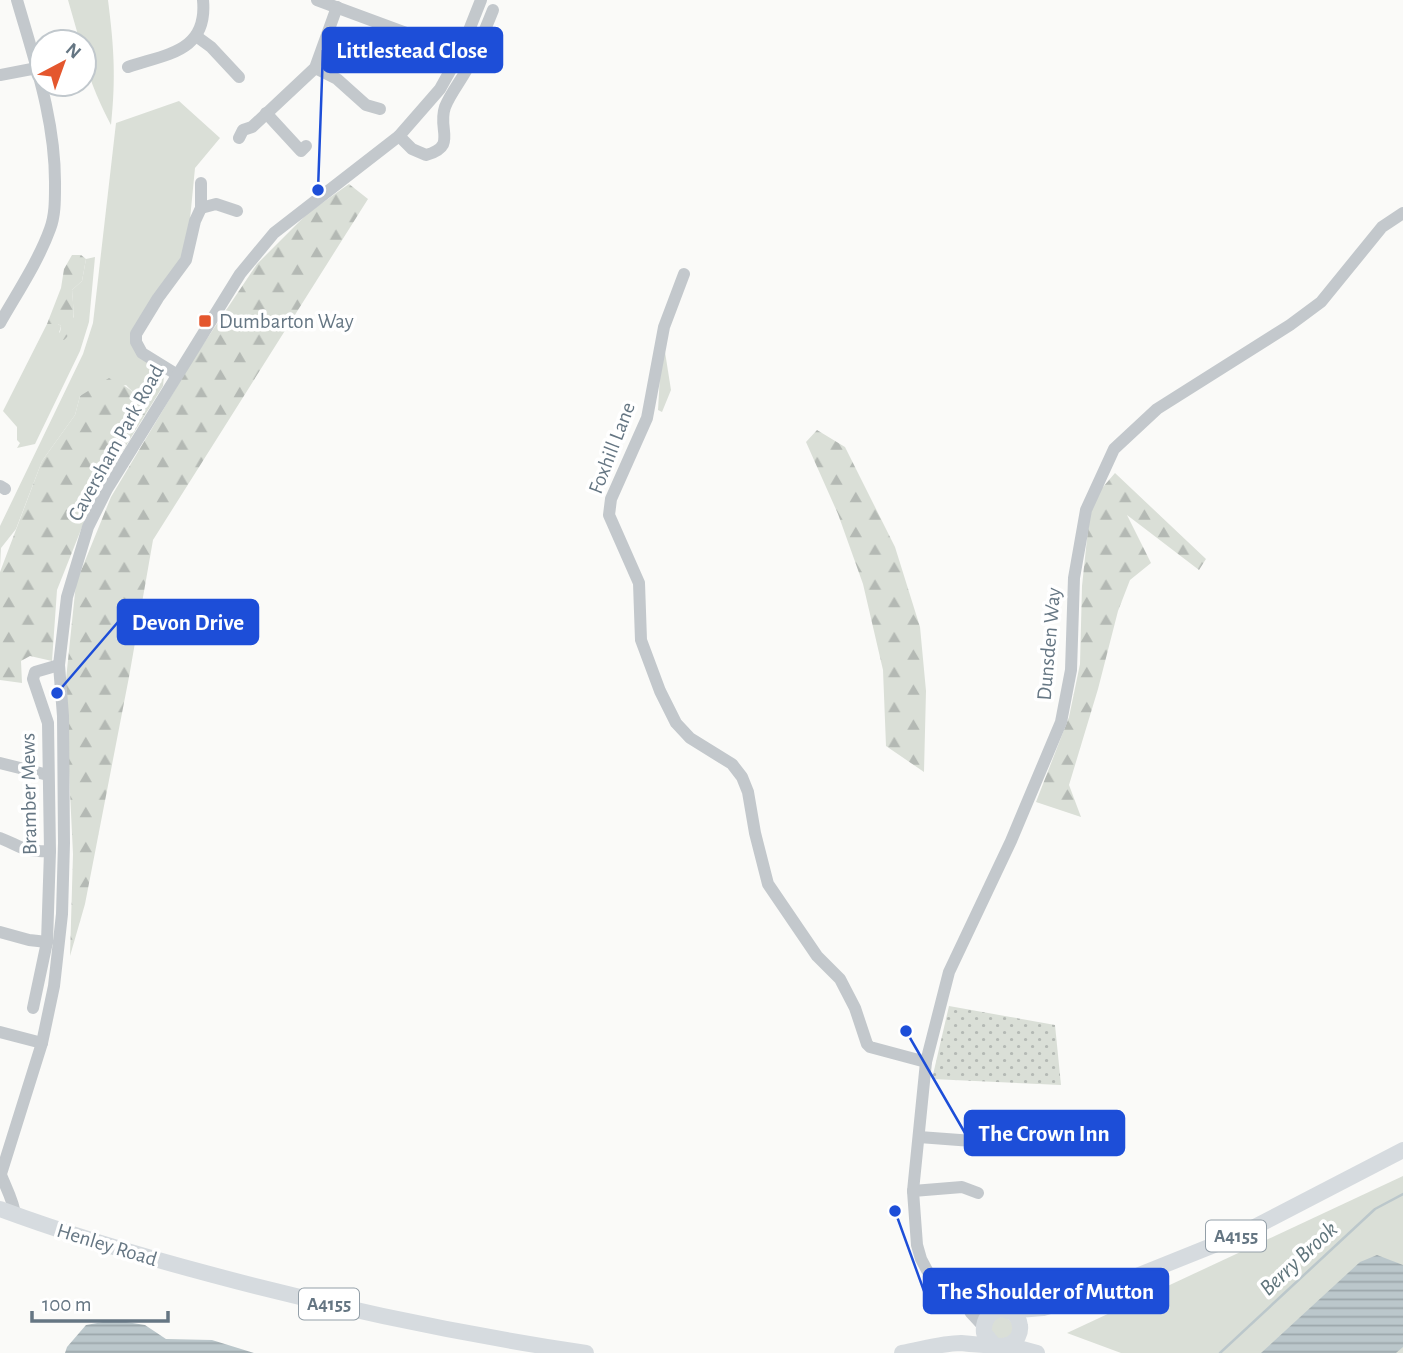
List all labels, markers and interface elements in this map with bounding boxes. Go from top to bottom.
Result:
north arrow [28,28,98,98]
callout: Littlestead Close [323,28,502,72]
text: N [62,40,84,63]
text: Littlestead Close [336,40,488,63]
place label: Dumbarton Way [219,311,354,332]
marker: Dumbarton Way [197,313,213,329]
street label: Caversham Park Road [64,361,168,525]
street label: Foxhill Lane [585,399,639,497]
street label: Dunsden Way [1034,586,1064,701]
callout: Devon Drive [118,600,258,644]
text: Devon Drive [132,612,244,635]
street label: Bramber Mews [17,733,41,855]
callout: The Crown Inn [965,1111,1124,1155]
text: The Crown Inn [978,1123,1110,1146]
water label: Berry Brook [1256,1217,1343,1300]
street label: Henley Road [54,1220,160,1270]
road number: A4155 [1206,1220,1266,1252]
callout: The Shoulder of Mutton [924,1269,1168,1313]
scale bar [32,1280,168,1324]
text: The Shoulder of Mutton [938,1281,1154,1304]
road number: A4155 [299,1288,359,1320]
text: 100 m [42,1294,92,1315]

